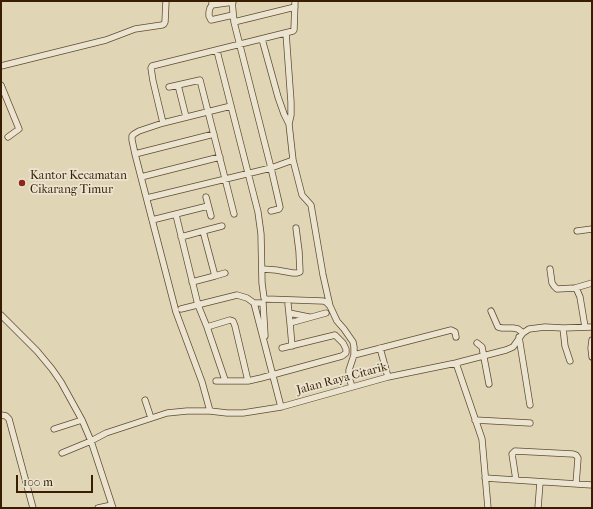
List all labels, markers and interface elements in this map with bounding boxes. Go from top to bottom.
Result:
place label: Kantor Kecamatan Cikarang Timur [30,169,127,197]
marker: Kantor Kecamatan Cikarang Timur [17,178,27,188]
street label: Jalan Raya Citarik [295,360,389,398]
scale bar [18,467,95,493]
text: 100 m [23,475,53,489]

